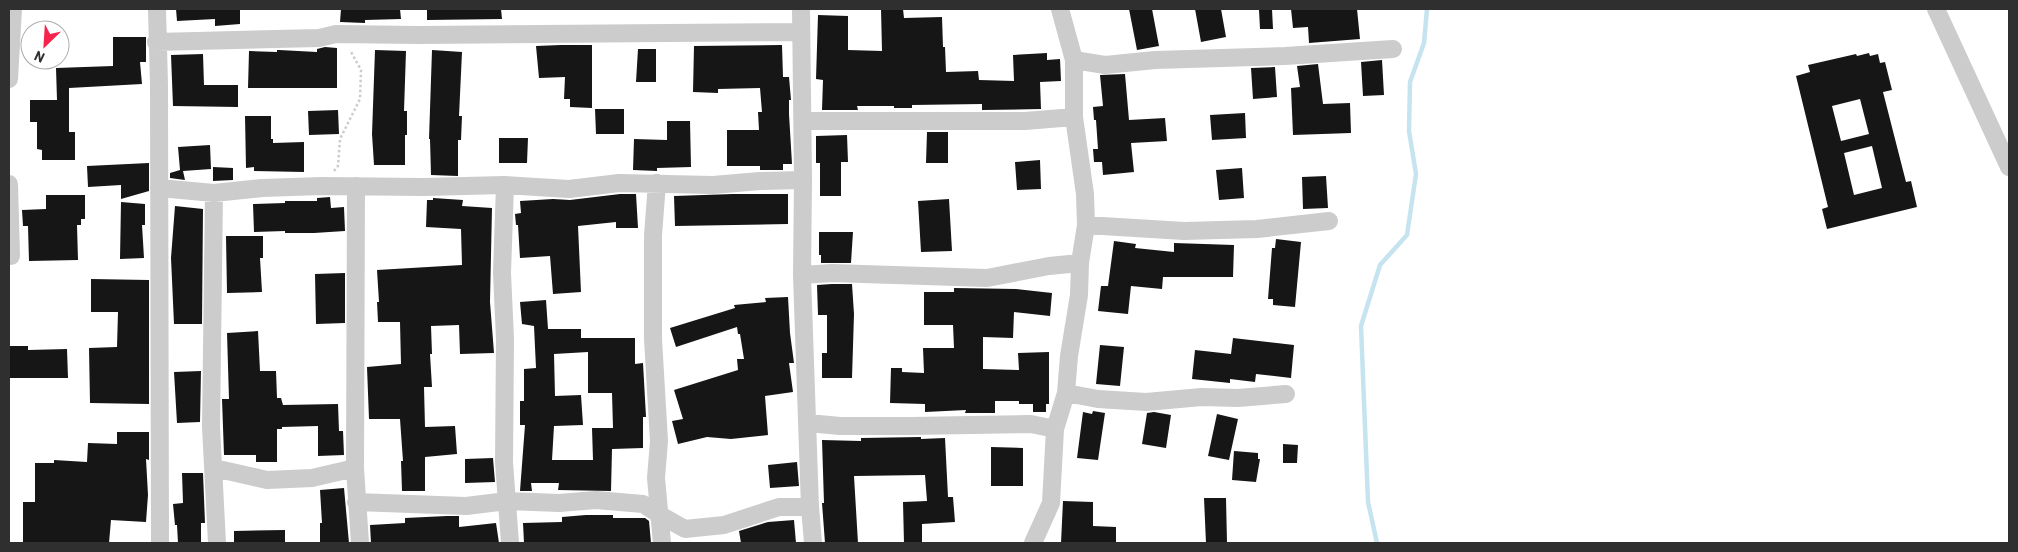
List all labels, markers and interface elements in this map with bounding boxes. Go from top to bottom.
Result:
north arrow [20,20,70,70]
text: N [31,48,47,67]

